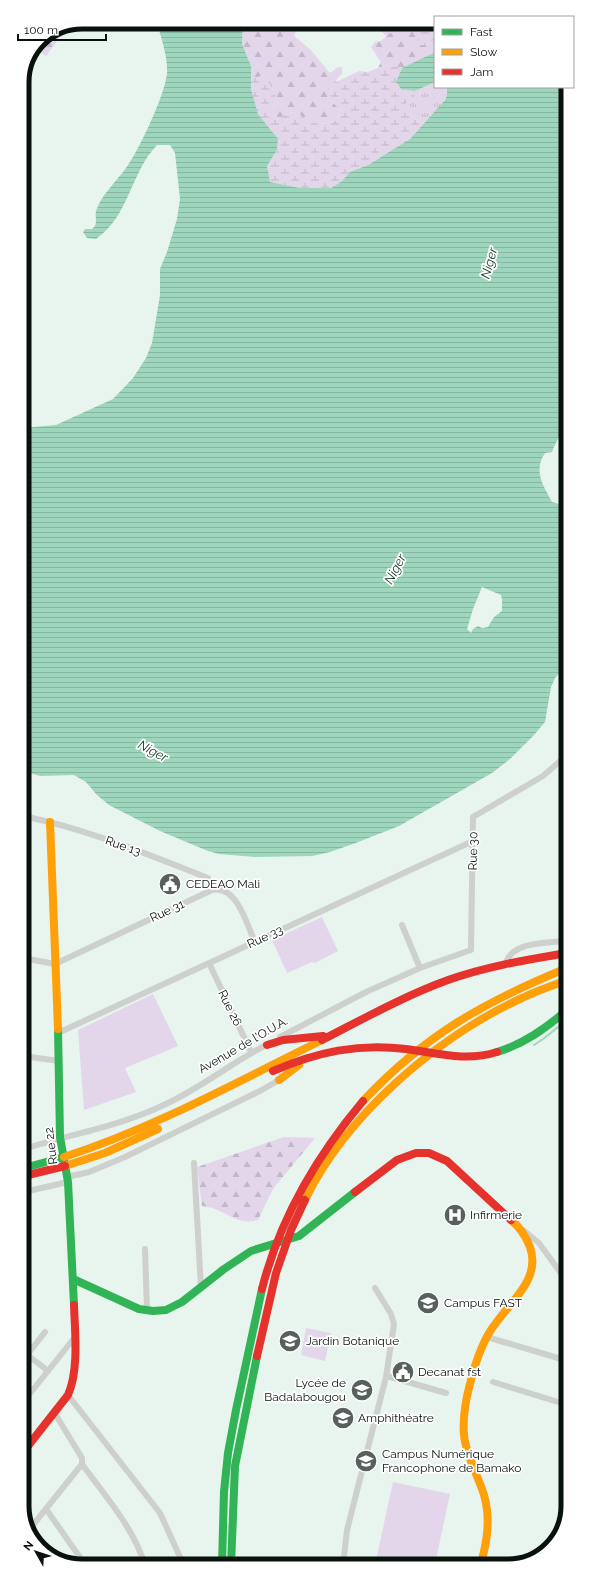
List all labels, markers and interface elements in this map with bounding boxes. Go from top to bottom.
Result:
scale bar [18,16,106,42]
legend [434,16,574,88]
text: 100 m [24,23,58,37]
text: Fast [470,25,493,39]
text: Slow [470,45,497,59]
text: Jam [470,65,493,79]
water label: Niger [478,245,500,280]
water label: Niger [381,551,409,586]
water label: Niger [136,737,171,765]
street label: Rue 30 [466,832,480,870]
street label: Rue 13 [103,833,143,859]
public building icon: CEDEAO Mali [157,871,183,897]
place label: CEDEAO Mali [186,877,260,891]
street label: Rue 31 [147,897,187,925]
street label: Rue 33 [245,923,285,951]
street label: Rue 26 [215,988,245,1028]
street label: Avenue de l'O.U.A. [196,1014,290,1076]
street label: Rue 22 [42,1127,60,1165]
hospital icon: Infirmerie [442,1202,468,1228]
place label: Infirmerie [470,1208,522,1222]
school or university icon: Campus FAST [415,1290,441,1316]
place label: Campus FAST [444,1296,523,1310]
school or university icon: Jardin Botanique [277,1328,303,1354]
place label: Jardin Botanique [306,1334,399,1348]
public building icon: Decanat fst [390,1359,416,1385]
place label: Decanat fst [418,1365,481,1379]
place label: Lycée de Badalabougou [264,1376,346,1404]
school or university icon: Lycée de Badalabougou [349,1377,375,1403]
school or university icon: Amphithéatre [330,1405,356,1431]
place label: Amphithéatre [358,1411,434,1425]
place label: Campus Numérique Francophone de Bamako [382,1447,522,1475]
school or university icon: Campus Numérique Francophone de Bamako [353,1448,379,1474]
north arrow [16,1532,56,1572]
text: N [21,1539,36,1553]

